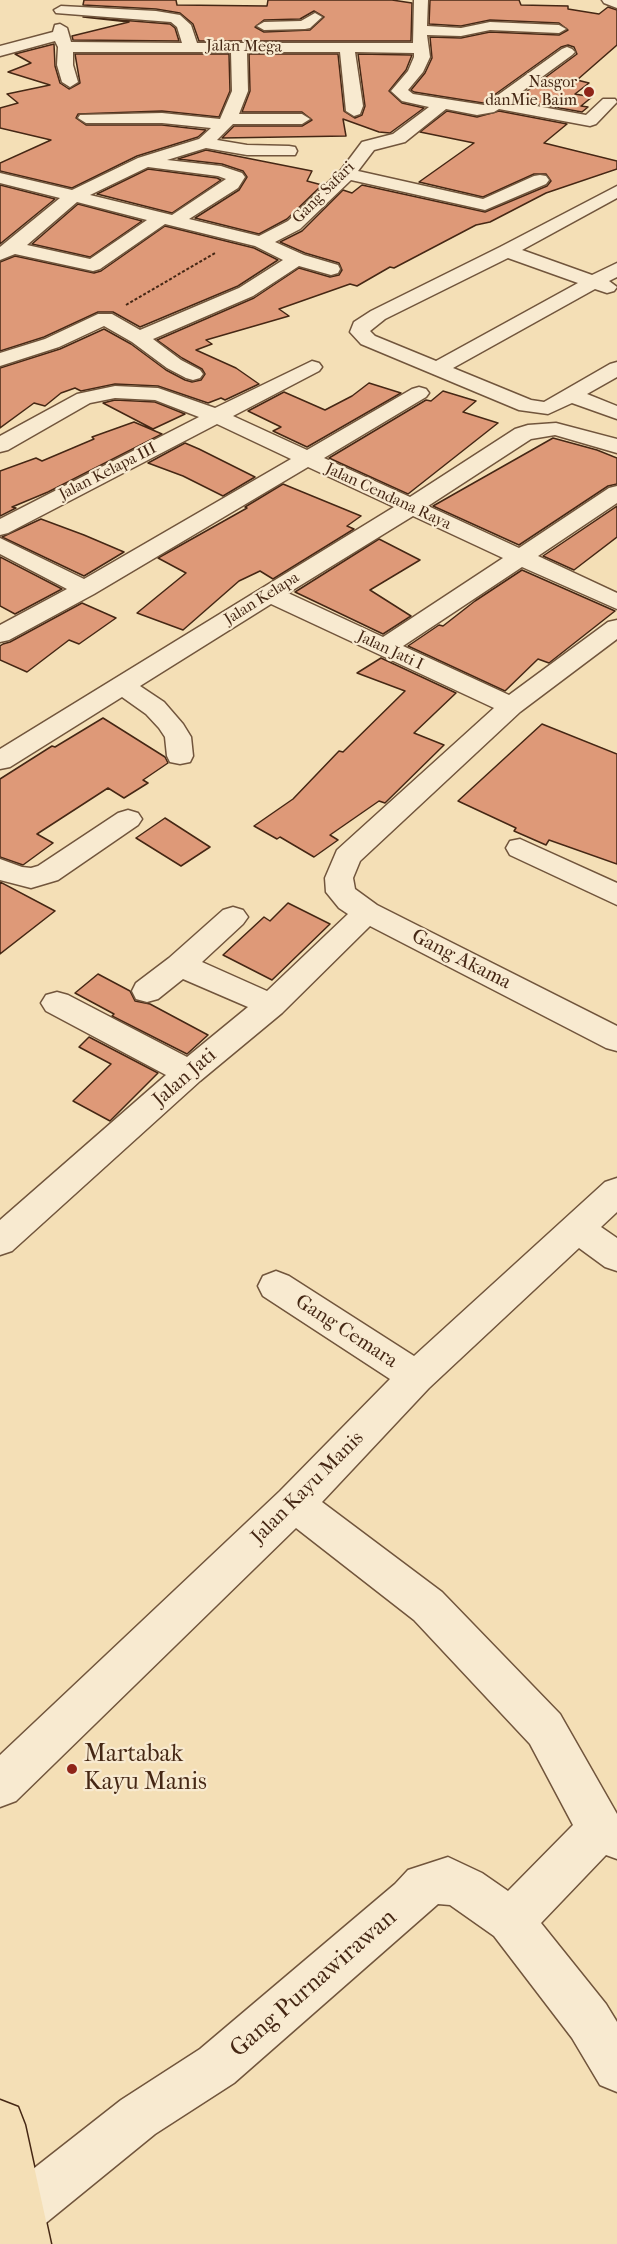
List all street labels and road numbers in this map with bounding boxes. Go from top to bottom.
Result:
street label: Jalan Mega [206,37,282,57]
street label: Gang Safari [289,158,359,228]
street label: Jalan Kelapa III [56,439,160,505]
street label: Jalan Cendana Raya [322,459,454,535]
street label: Jalan Kelapa [221,568,303,630]
street label: Jalan Jati I [354,627,426,675]
street label: Gang Akama [407,925,515,995]
street label: Jalan Jati [148,1044,222,1112]
street label: Gang Cemara [290,1290,402,1374]
street label: Jalan Kayu Manis [247,1427,369,1549]
street label: Gang Purnawirawan [225,1904,403,2064]

